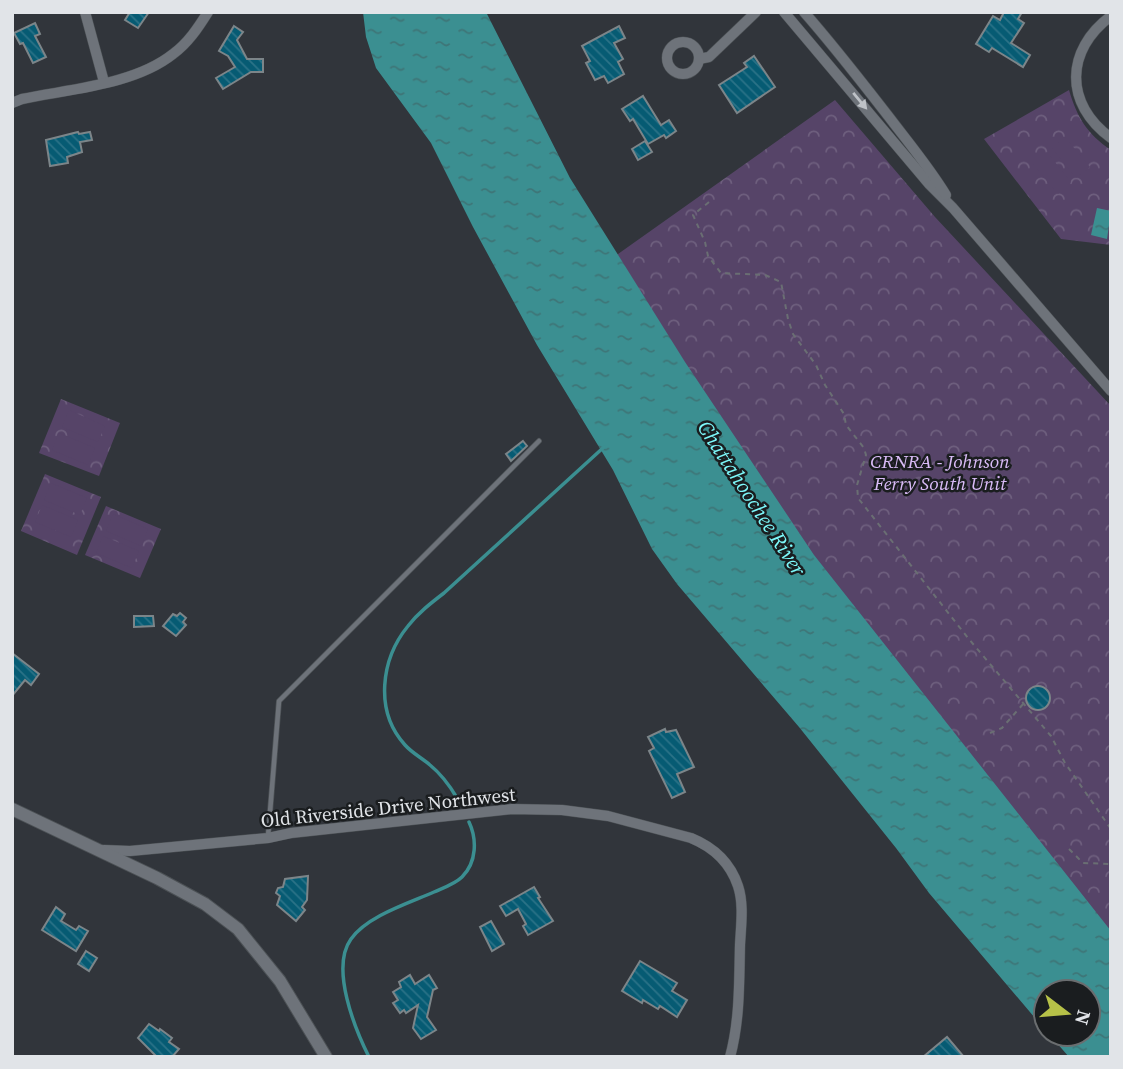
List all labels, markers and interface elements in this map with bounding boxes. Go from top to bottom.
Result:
one-way arrow [853,92,868,110]
water label: Chattahoochee River [691,415,813,582]
park label: CRNRA - Johnson Ferry South Unit [870,448,1010,496]
street label: Old Riverside Drive Northwest [260,781,517,833]
north arrow [1032,978,1102,1048]
text: N [1069,1007,1098,1028]

